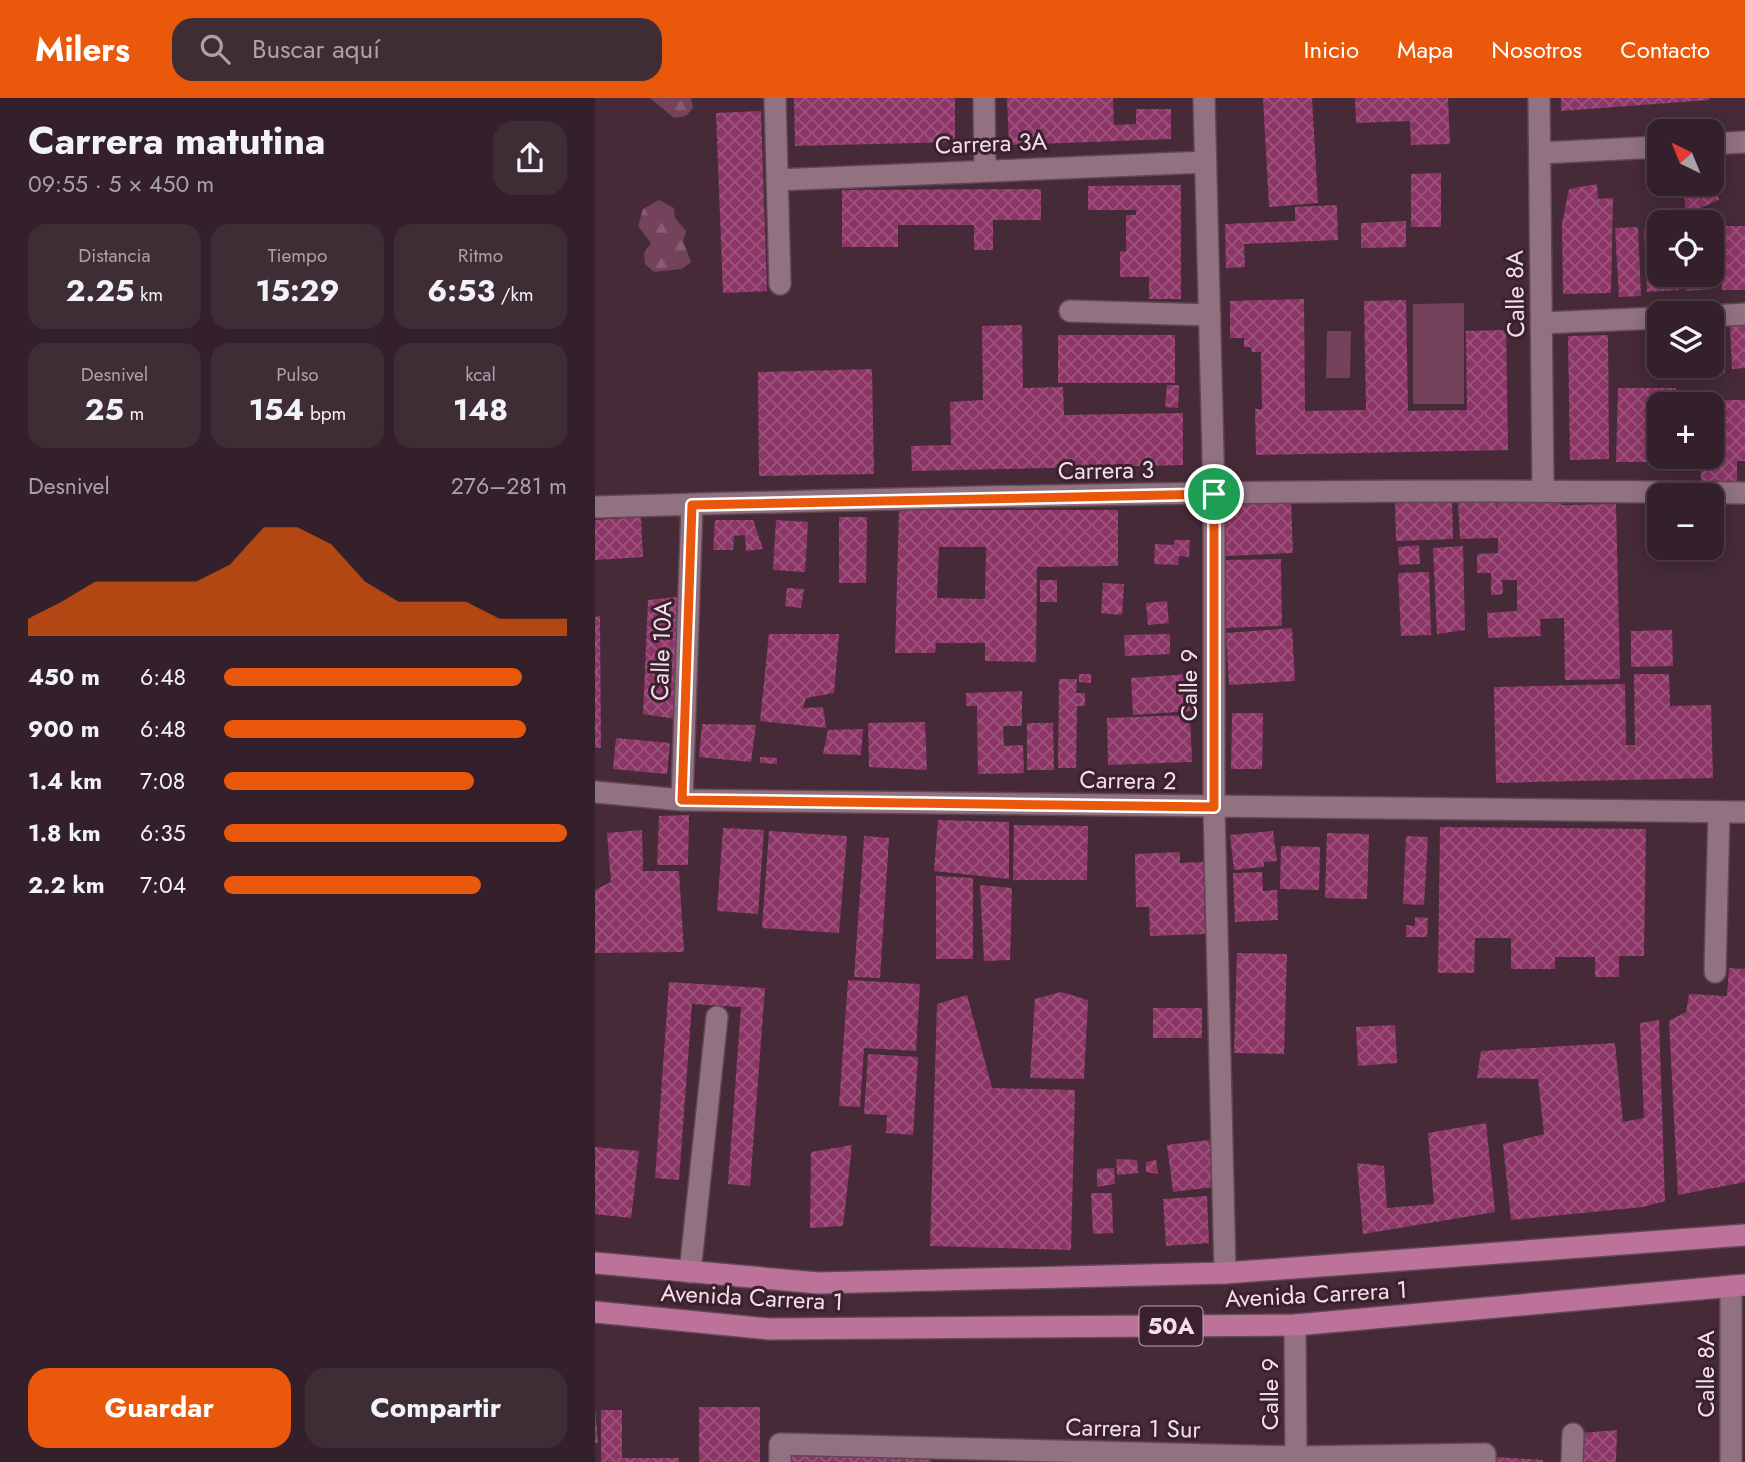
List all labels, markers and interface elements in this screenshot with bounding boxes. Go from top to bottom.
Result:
search box [172,18,662,81]
text: Milers [35,26,130,73]
icon: search [196,30,234,68]
text: Buscar aquí [252,30,380,68]
text: Inicio [1304,32,1359,67]
text: Mapa [1397,32,1453,67]
text: Nosotros [1491,32,1582,67]
text: Contacto [1620,32,1710,67]
text: Carrera matutina [28,113,326,168]
north arrow [1647,119,1724,196]
map controls [1647,119,1724,560]
button: share [493,121,567,195]
street label: Carrera 3A [934,124,1048,162]
text: 09:55 · 5 × 450 m [28,167,214,201]
button: locate [1647,210,1724,287]
text: Distancia [78,242,151,269]
text: Tiempo [268,242,327,269]
text: Ritmo [458,242,503,269]
street label: Calle 8A [1497,250,1533,338]
text: 2.25 [66,269,134,312]
text: 15:29 [255,269,340,312]
text: 6:53 [427,269,495,312]
text: km [134,281,163,308]
text: /km [495,281,534,308]
button: layers [1647,301,1724,378]
text: Desnivel [81,361,148,388]
text: Pulso [276,361,319,388]
text: kcal [465,361,496,388]
text: 25 [85,388,124,431]
text: 154 [249,388,304,431]
text: 148 [453,388,508,431]
button: + [1647,392,1724,469]
text: m [124,400,144,427]
text: bpm [304,400,346,427]
street label: Carrera 3 [1057,452,1155,488]
pin [1184,464,1244,524]
text: Desnivel [28,469,110,503]
text: 276–281 m [451,469,567,503]
icon: arrive [1195,475,1233,513]
button: − [1647,483,1724,560]
street label: Calle 10A [642,600,680,701]
street label: Calle 9 [1171,649,1206,721]
text: 450 m [28,660,100,694]
text: 6:48 [140,660,186,694]
text: 900 m [28,712,100,746]
text: 6:48 [140,712,186,746]
street label: Carrera 2 [1079,762,1177,798]
text: 1.4 km [28,764,102,798]
text: 7:08 [140,764,185,798]
text: 1.8 km [28,816,101,850]
text: 6:35 [140,816,186,850]
text: 2.2 km [28,868,105,902]
text: 7:04 [140,868,186,902]
street label: Avenida Carrera 1 [1224,1272,1408,1316]
street label: Avenida Carrera 1 [660,1275,844,1319]
road number: 50A [1139,1306,1203,1345]
street label: Calle 8A [1688,1330,1723,1418]
street label: Calle 9 [1252,1358,1287,1430]
button: Guardar [28,1368,291,1448]
button: Compartir [305,1368,567,1448]
street label: Carrera 1 Sur [1065,1409,1202,1447]

